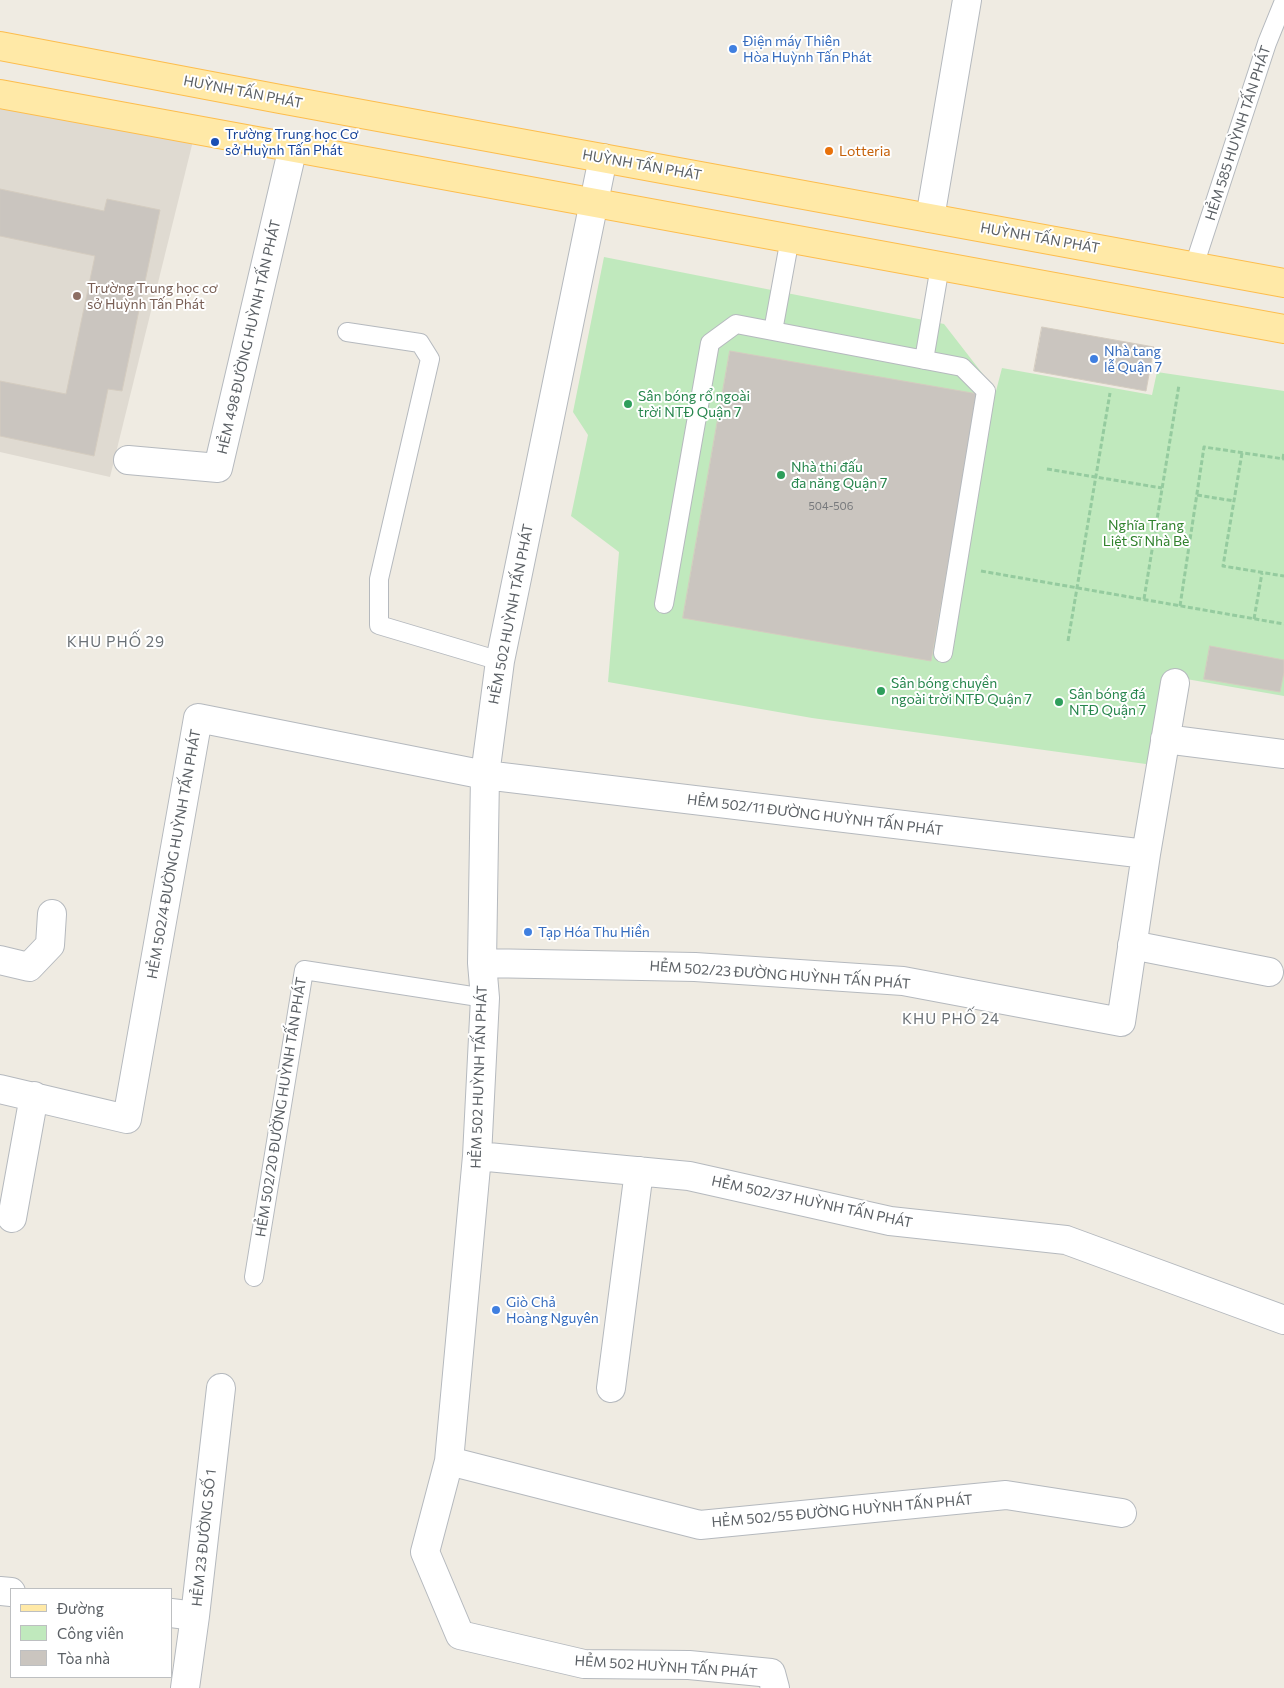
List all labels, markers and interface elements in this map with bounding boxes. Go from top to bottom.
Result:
place label: Điện máy Thiên Hòa Huỳnh Tấn Phát [743,33,872,65]
marker: Điện máy Thiên Hòa Huỳnh Tấn Phát [727,43,739,55]
street label: HẺM 585 HUỲNH TẤN PHÁT [1202,43,1274,223]
street label: HUỲNH TẤN PHÁT [182,72,304,112]
place label: Trường Trung học Cơ sở Huỳnh Tấn Phát [225,126,358,158]
marker: Trường Trung học Cơ sở Huỳnh Tấn Phát [209,136,221,148]
place label: Lotteria [839,143,891,159]
marker: Lotteria [823,145,835,157]
street label: HUỲNH TẤN PHÁT [581,146,703,184]
street label: HẺM 498 ĐƯỜNG HUỲNH TẤN PHÁT [214,218,284,456]
street label: HUỲNH TẤN PHÁT [979,219,1101,257]
place label: Trường Trung học cơ sở Huỳnh Tấn Phát [87,280,218,312]
marker: Trường Trung học cơ sở Huỳnh Tấn Phát [71,290,83,302]
place label: Nhà tang lễ Quận 7 [1104,343,1162,376]
marker: Nhà tang lễ Quận 7 [1088,353,1100,365]
place label: Sân bóng rổ ngoài trời NTĐ Quận 7 [638,388,750,421]
marker: Sân bóng rổ ngoài trời NTĐ Quận 7 [622,398,634,410]
place label: Nhà thi đấu đa năng Quận 7 [791,459,887,492]
marker: Nhà thi đấu đa năng Quận 7 [775,469,787,481]
house number: 504-506 [809,499,853,513]
park label: Nghĩa Trang Liệt Sĩ Nhà Bè [1103,517,1189,550]
street label: HẺM 502 HUỲNH TẤN PHÁT [485,522,537,706]
district label: KHU PHỐ 29 [66,633,166,651]
place label: Sân bóng chuyền ngoài trời NTĐ Quận 7 [891,675,1032,708]
marker: Sân bóng chuyền ngoài trời NTĐ Quận 7 [875,685,887,697]
place label: Sân bóng đá NTĐ Quận 7 [1069,686,1146,719]
marker: Sân bóng đá NTĐ Quận 7 [1053,696,1065,708]
street label: HẺM 502/4 ĐƯỜNG HUỲNH TẤN PHÁT [144,728,204,980]
street label: HẺM 502/11 ĐƯỜNG HUỲNH TẤN PHÁT [686,791,944,839]
place label: Tạp Hóa Thu Hiền [538,924,650,940]
marker: Tạp Hóa Thu Hiền [522,926,534,938]
street label: HẺM 502/23 ĐƯỜNG HUỲNH TẤN PHÁT [649,957,911,993]
street label: HẺM 502/20 ĐƯỜNG HUỲNH TẤN PHÁT [252,976,310,1238]
street label: HẺM 502 HUỲNH TẤN PHÁT [467,985,491,1169]
district label: KHU PHỐ 24 [901,1010,1001,1028]
street label: HẺM 502/37 HUỲNH TẤN PHÁT [710,1172,914,1232]
place label: Giò Chả Hoàng Nguyên [506,1294,599,1326]
marker: Giò Chả Hoàng Nguyên [490,1304,502,1316]
street label: HẺM 23 ĐƯỜNG SỐ 1 [188,1469,220,1607]
street label: HẺM 502/55 ĐƯỜNG HUỲNH TẤN PHÁT [711,1491,973,1531]
legend [10,1588,172,1678]
text: Đường [57,1599,104,1617]
text: Công viên [57,1624,124,1642]
text: Tòa nhà [57,1649,110,1667]
street label: HẺM 502 HUỲNH TẤN PHÁT [574,1652,758,1682]

